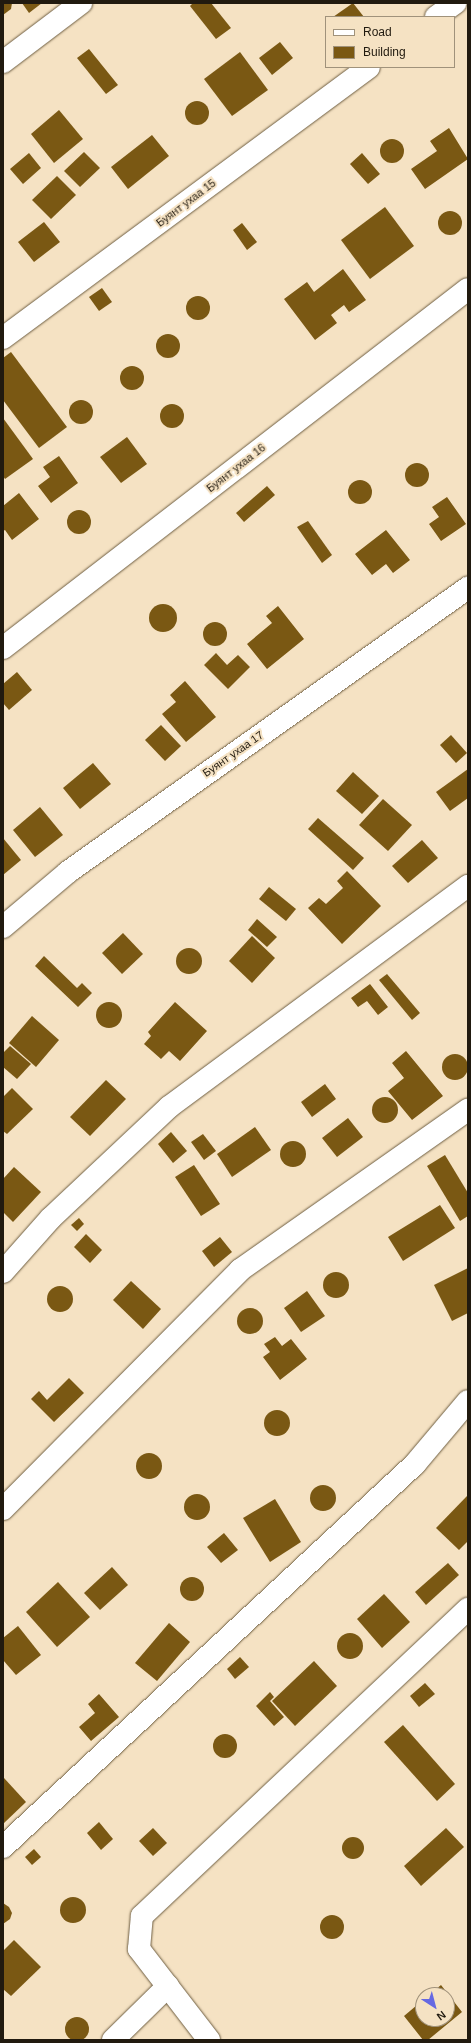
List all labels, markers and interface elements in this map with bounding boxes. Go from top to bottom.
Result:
legend [325,16,455,68]
text: Road [363,25,392,39]
text: Building [363,45,406,59]
street label: Буянт ухаа 15 [154,176,218,230]
street label: Буянт ухаа 16 [204,441,268,495]
street label: Буянт ухаа 17 [200,728,266,780]
north arrow [415,1987,455,2027]
text: N [435,2009,448,2023]

